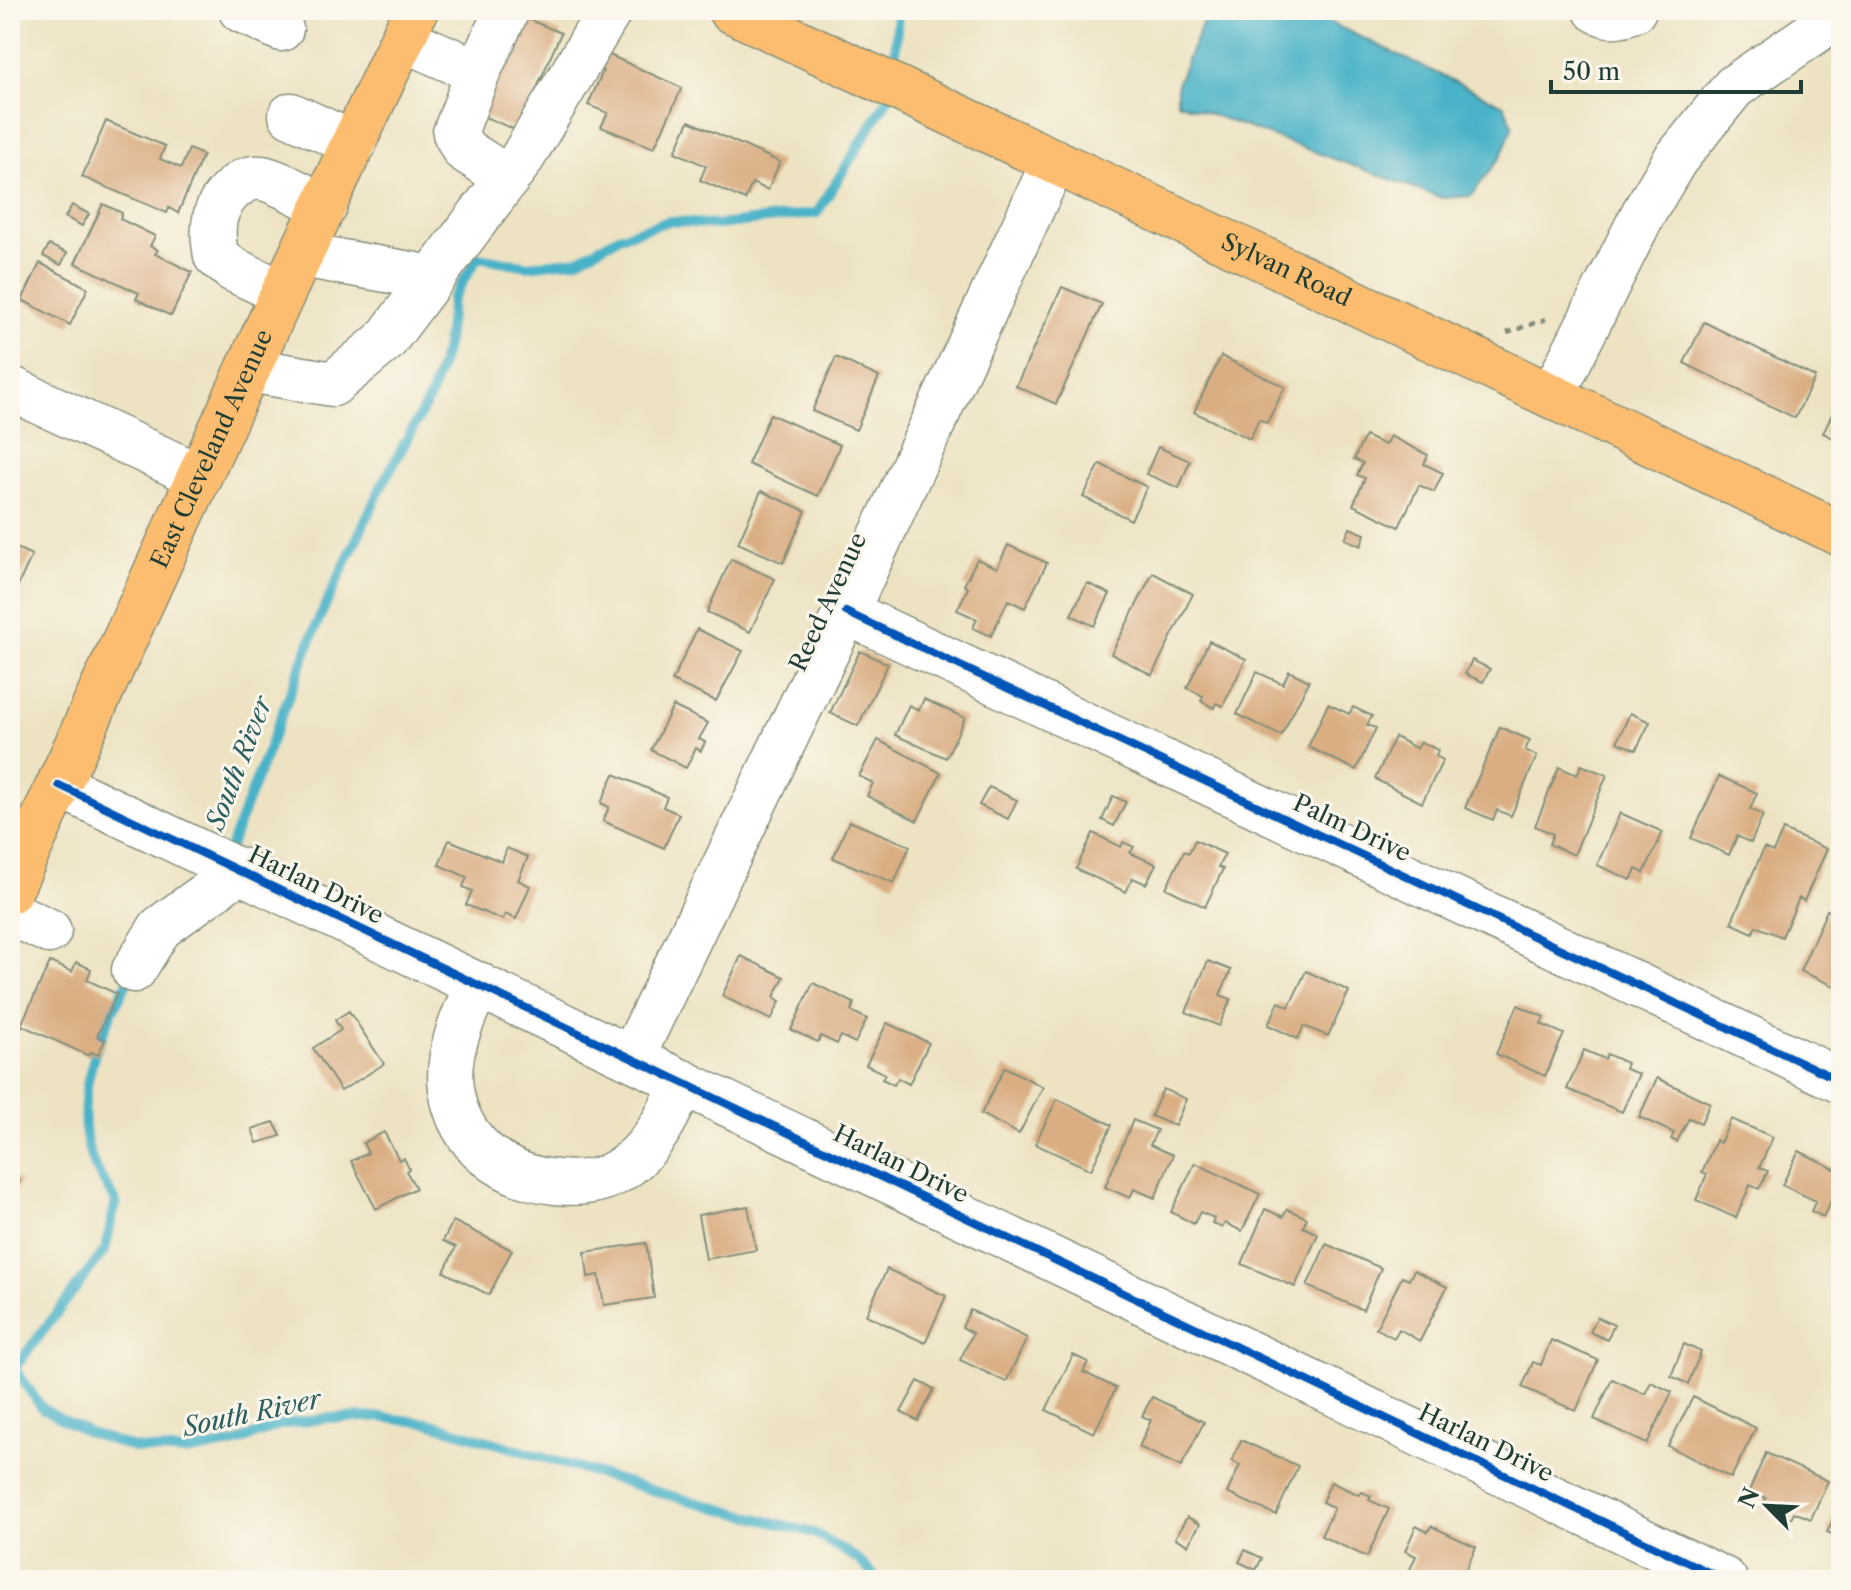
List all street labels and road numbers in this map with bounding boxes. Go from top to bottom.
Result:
street label: Sylvan Road [1217,227,1356,313]
street label: East Cleveland Avenue [144,325,278,573]
street label: Reed Avenue [783,528,872,676]
street label: Palm Drive [1289,788,1416,867]
street label: Harlan Drive [244,839,389,930]
street label: Harlan Drive [829,1118,974,1209]
street label: Harlan Drive [1414,1397,1559,1488]

